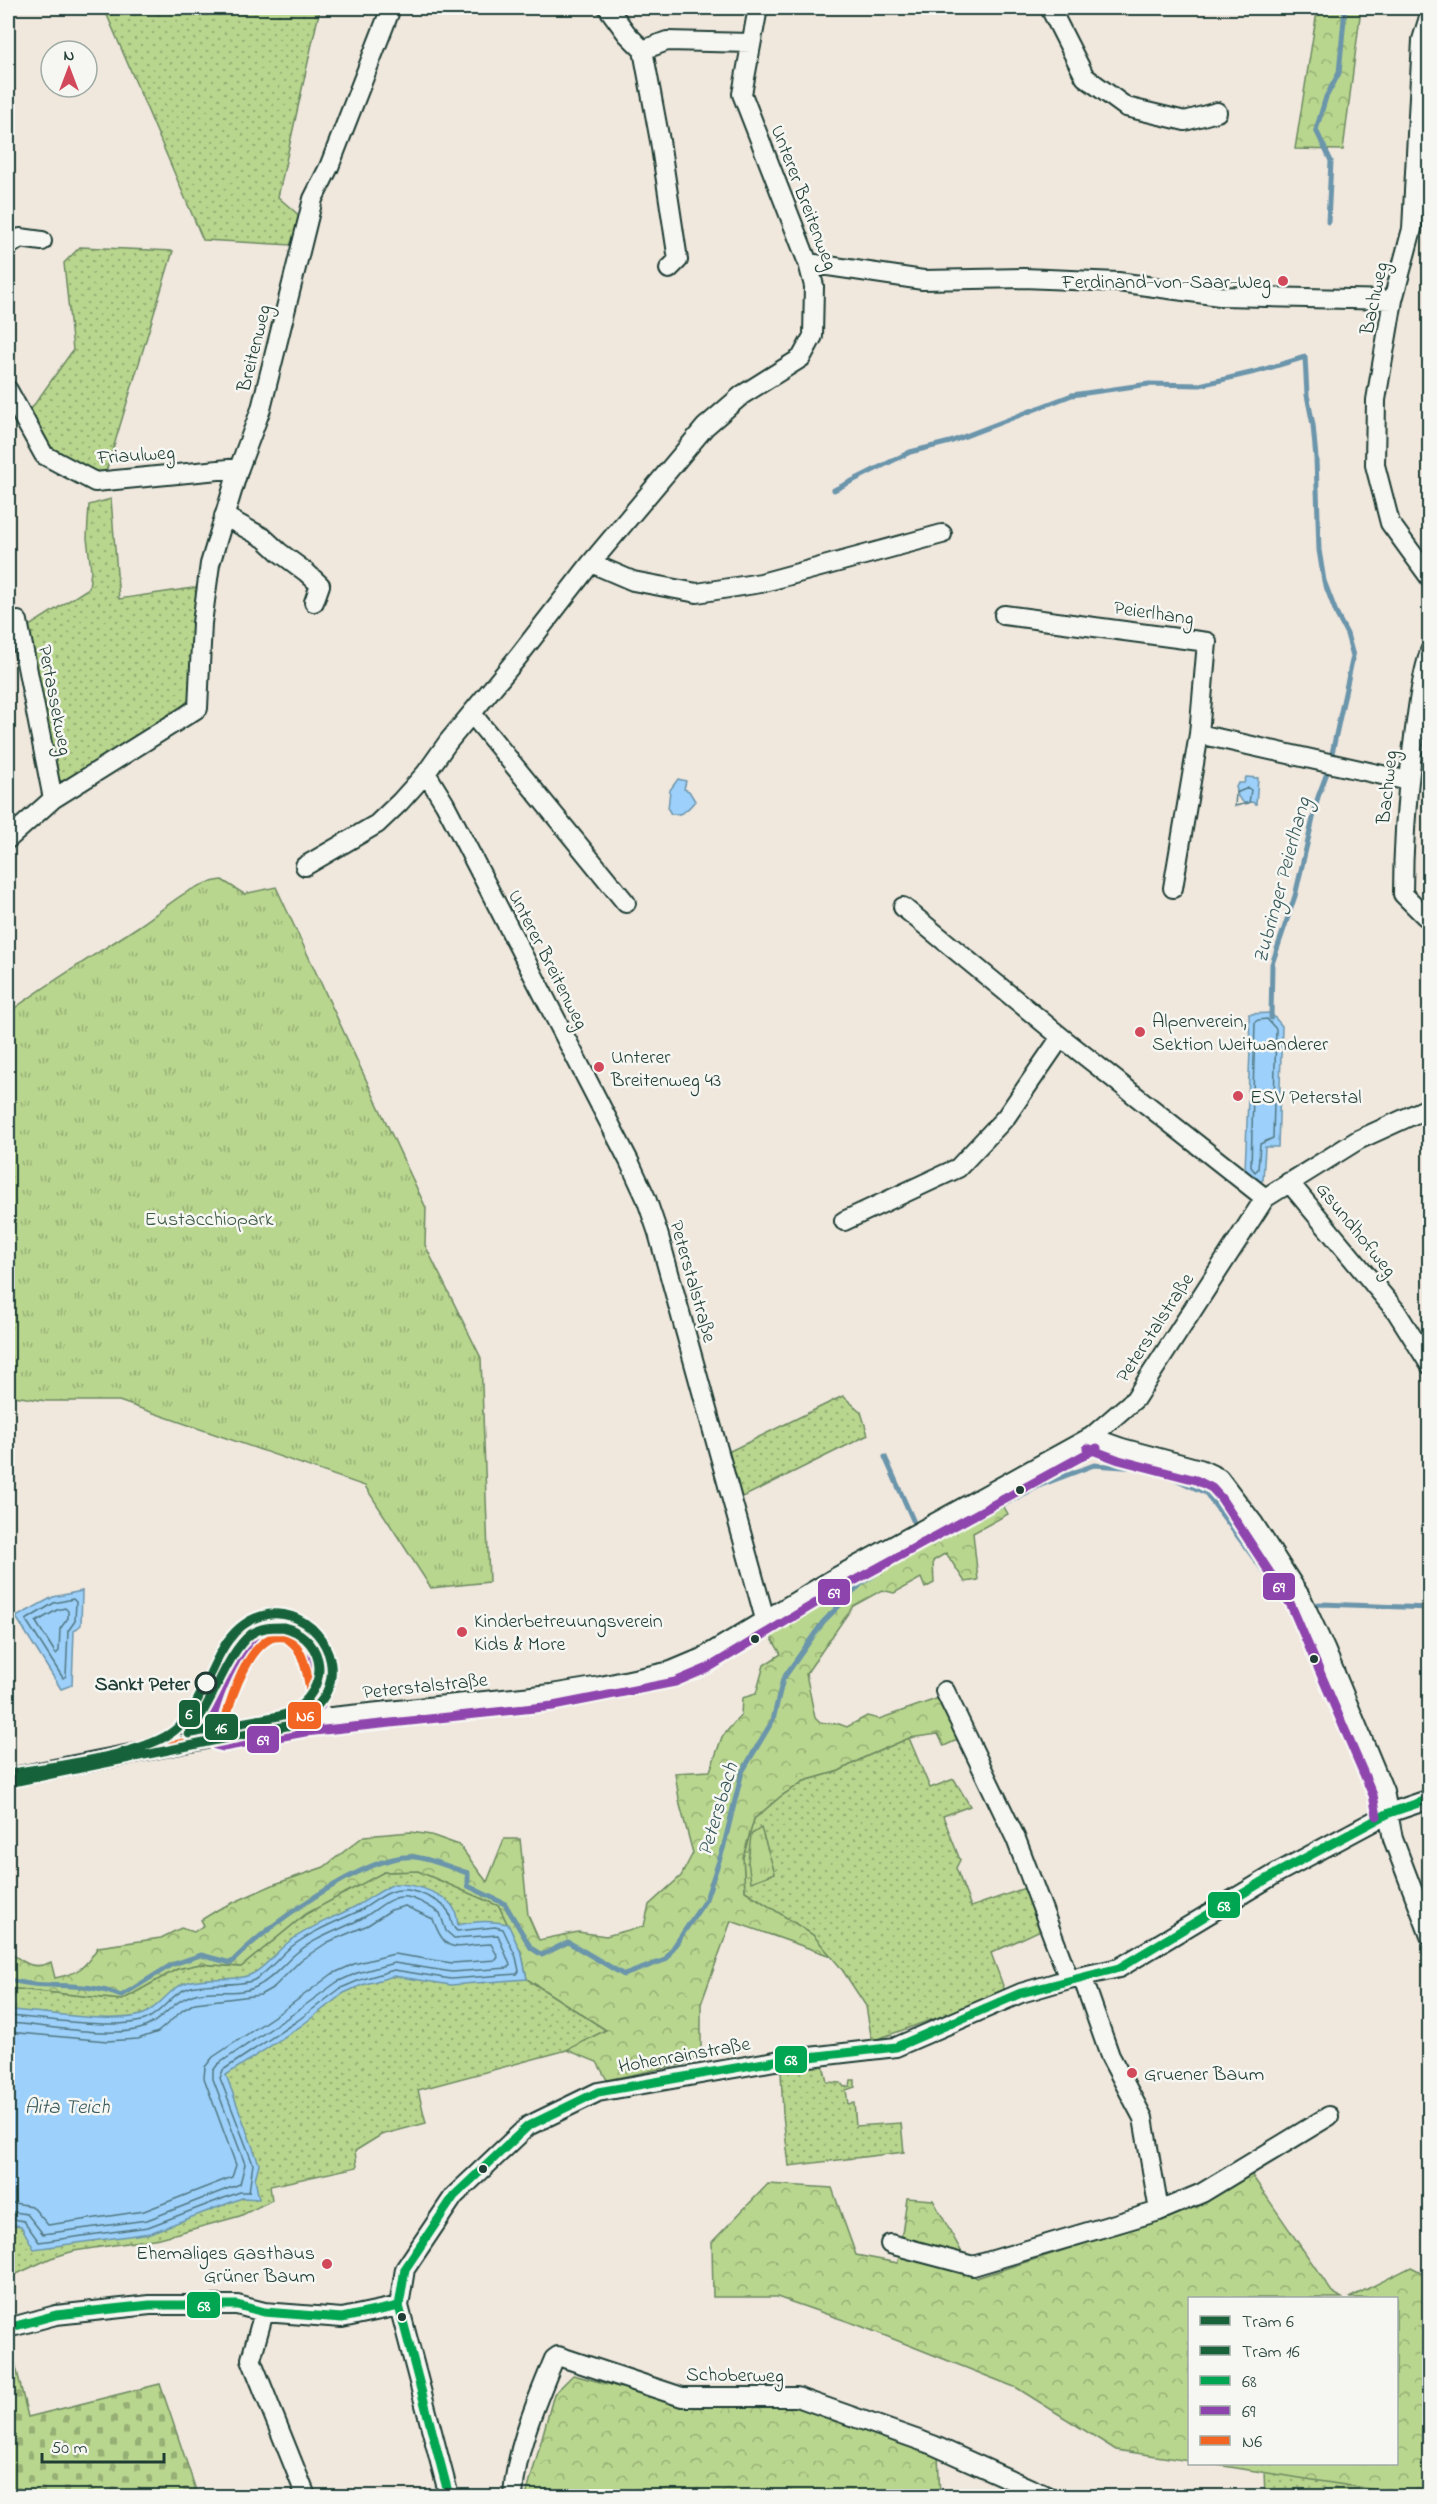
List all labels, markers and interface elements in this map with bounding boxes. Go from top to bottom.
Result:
north arrow [39,39,99,99]
text: N [64,44,75,68]
street label: Unterer Breitenweg [761,121,844,275]
street label: Bachweg [1353,259,1398,339]
place label: Ferdinand-von-Saar-Weg [1061,269,1271,299]
marker: Ferdinand-von-Saar-Weg [1276,274,1290,288]
street label: Breitenweg [230,302,281,396]
street label: Friaulweg [95,439,176,475]
street label: Peierlhang [1112,595,1196,635]
street label: Pertassekweg [28,643,78,759]
street label: Bachweg [1370,749,1408,827]
water label: Zubringer Peierlhang [1246,794,1321,967]
street label: Unterer Breitenweg [498,885,595,1036]
place label: Alpenverein, Sektion Weitwanderer [1152,1008,1329,1060]
marker: Alpenverein, Sektion Weitwanderer [1133,1025,1147,1039]
place label: Unterer Breitenweg 43 [610,1044,721,1097]
marker: Unterer Breitenweg 43 [592,1060,606,1074]
place label: ESV Peterstal [1250,1084,1362,1113]
marker: ESV Peterstal [1231,1089,1245,1103]
street label: Gsundhofweg [1307,1177,1403,1285]
park label: Eustacchiopark [144,1206,274,1235]
street label: Peterstalstraße [660,1217,723,1346]
street label: Peterstalstraße [1110,1268,1202,1389]
unlabelled marker [1014,1484,1026,1496]
line badge: 69 [1262,1572,1296,1601]
text: 69 [1272,1576,1285,1600]
line badge: 69 [817,1578,851,1606]
text: 69 [827,1582,840,1606]
place label: Kinderbetreuungsverein Kids & More [474,1608,663,1660]
marker: Kinderbetreuungsverein Kids & More [455,1625,469,1639]
unlabelled marker [749,1633,761,1645]
unlabelled marker [1308,1653,1320,1665]
street label: Peterstalstraße [361,1666,489,1708]
place label: Sankt Peter [95,1671,191,1700]
marker: Sankt Peter [195,1672,217,1694]
line badge: 6 [178,1699,201,1728]
line badge: N6 [287,1701,322,1730]
text: 6 [184,1703,193,1727]
text: N6 [296,1705,315,1729]
line badge: 16 [204,1713,239,1741]
text: 16 [215,1717,228,1741]
line badge: 69 [246,1725,280,1754]
text: 69 [256,1729,269,1753]
water label: Petersbach [691,1758,748,1860]
line badge: 68 [1207,1891,1241,1919]
text: 68 [1216,1895,1231,1919]
street label: Hohenrainstraße [616,2031,753,2082]
line badge: 68 [774,2045,808,2074]
text: 68 [783,2049,798,2073]
place label: Gruener Baum [1144,2061,1264,2090]
marker: Gruener Baum [1125,2066,1139,2080]
water label: Aita Teich [25,2093,110,2123]
unlabelled marker [477,2163,489,2175]
place label: Ehemaliges Gasthaus Grüner Baum [136,2240,315,2292]
marker: Ehemaliges Gasthaus Grüner Baum [320,2257,334,2271]
line badge: 68 [186,2291,221,2319]
text: 68 [196,2295,211,2319]
legend [1188,2297,1398,2465]
text: Tram 6 [1242,2310,1294,2336]
unlabelled marker [396,2311,408,2323]
text: Tram 16 [1242,2340,1300,2366]
street label: Schoberweg [686,2361,784,2393]
text: 68 [1242,2370,1257,2396]
text: 69 [1242,2400,1256,2426]
scale bar [42,2426,164,2464]
text: N6 [1242,2430,1262,2456]
text: 50 m [51,2436,88,2462]

